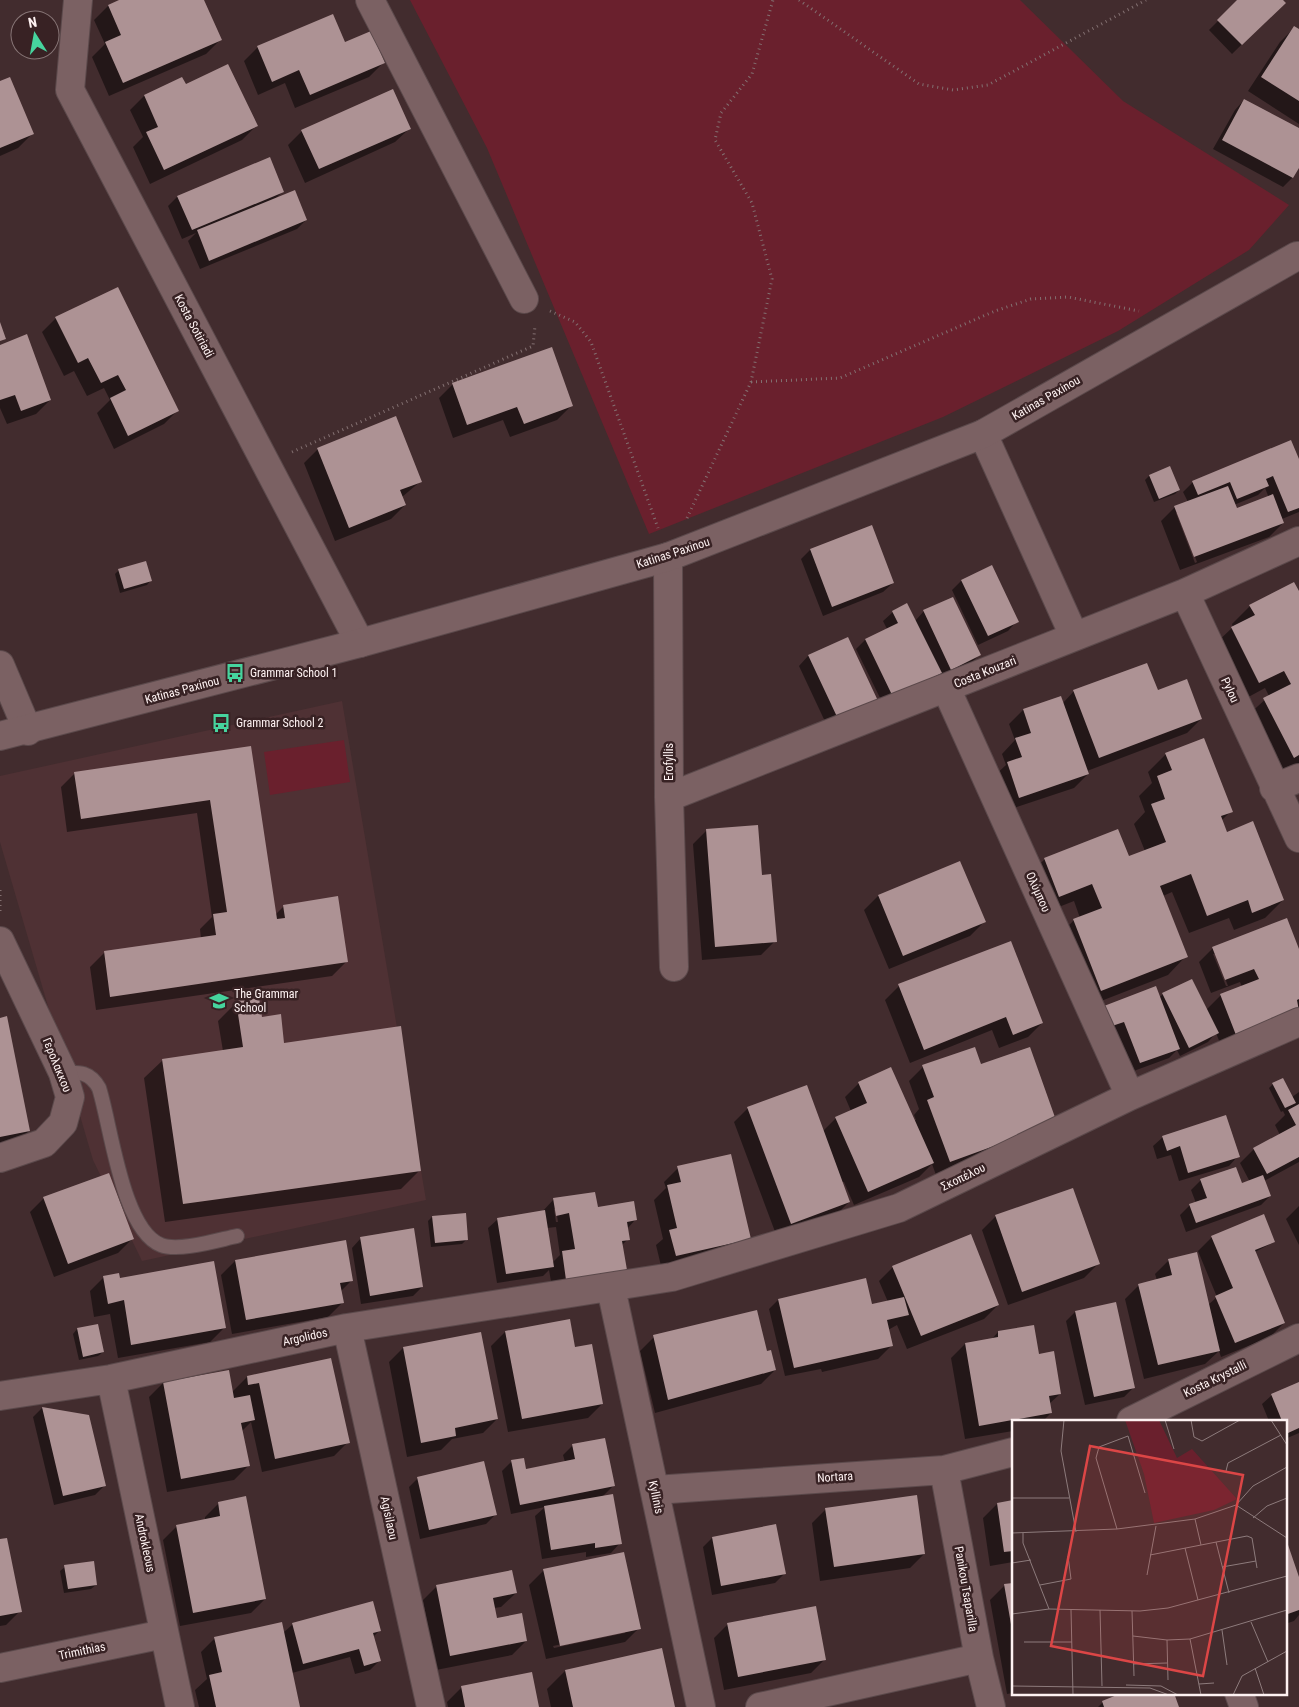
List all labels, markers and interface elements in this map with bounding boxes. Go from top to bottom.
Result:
north arrow [10,10,60,60]
text: N [27,14,38,31]
street label: Kosta Sotiriadi [172,292,216,360]
street label: Katinas Paxinou [1009,373,1083,423]
street label: Katinas Paxinou [635,534,712,571]
street label: Costa Kouzari [952,653,1018,691]
bus stop icon: Grammar School 1 [224,662,246,684]
place label: Grammar School 1 [250,666,338,680]
street label: Katinas Paxinou [143,673,221,707]
street label: Pylou [1218,675,1242,705]
bus stop icon: Grammar School 2 [210,712,232,734]
place label: Grammar School 2 [236,716,324,730]
street label: Erofyllis [662,743,676,781]
street label: Ολύμπου [1023,870,1053,915]
place label: The Grammar School [234,987,298,1015]
school or university icon: The Grammar School [208,990,230,1012]
street label: Γερολακκου [40,1036,74,1094]
street label: Σκοπέλου [939,1160,988,1194]
street label: Argolidos [281,1325,329,1349]
street label: Kosta Krystalli [1181,1358,1249,1400]
inset map [1012,1420,1286,1694]
street label: Nortara [817,1469,854,1485]
street label: Kyllinis [646,1479,666,1515]
street label: Agisilaou [378,1495,400,1541]
street label: Androkleous [132,1513,158,1573]
street label: Panikou Tsaparilla [952,1545,980,1633]
street label: Trimithias [57,1639,107,1663]

